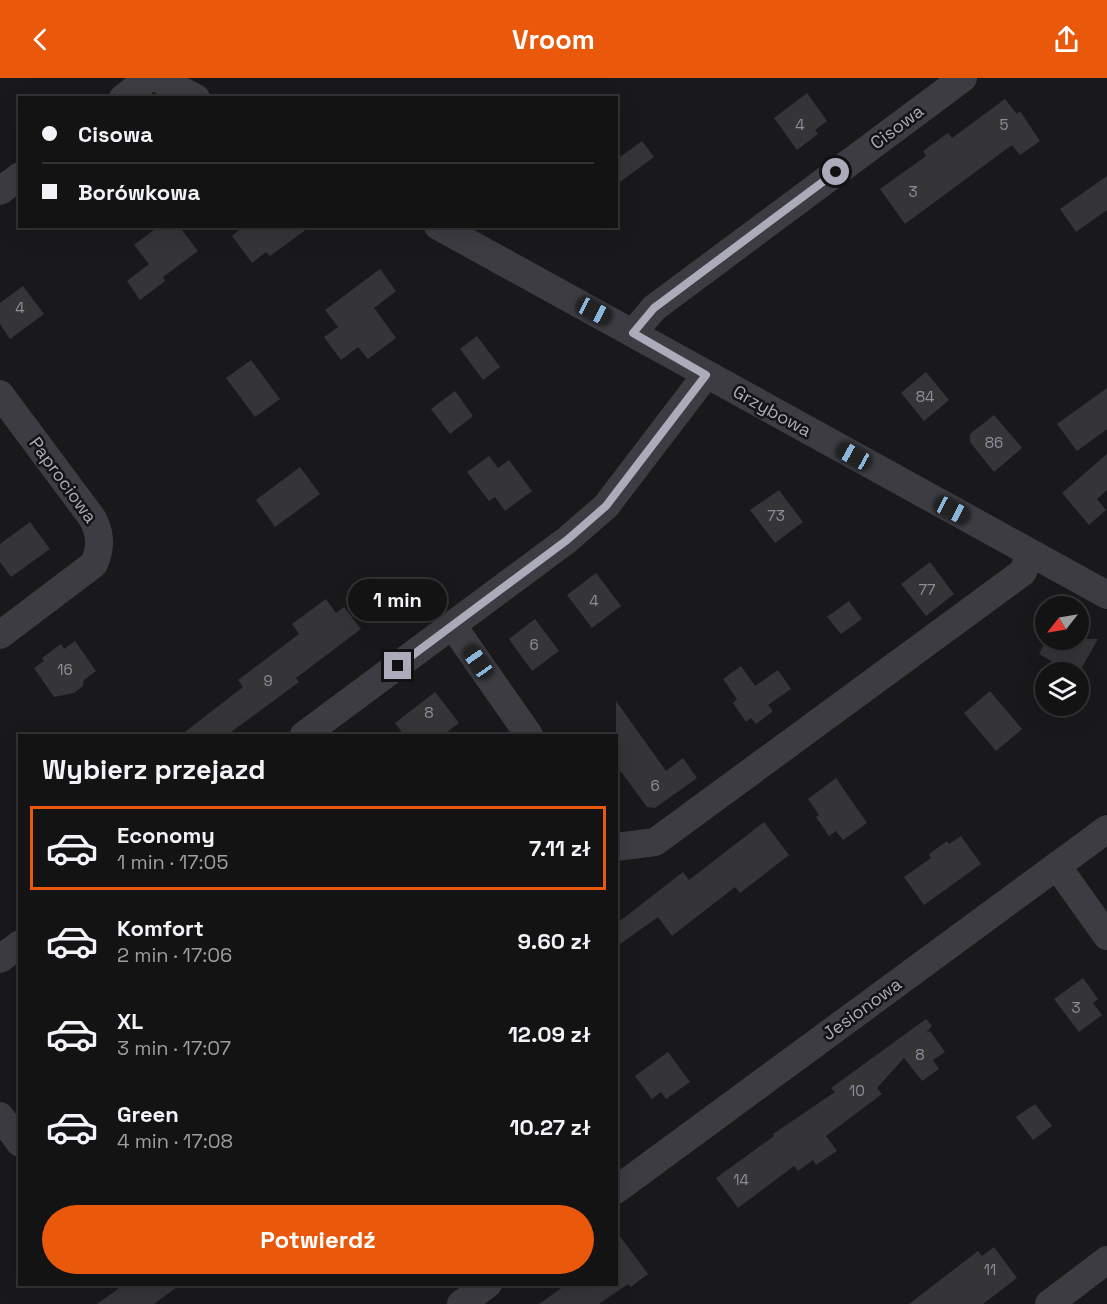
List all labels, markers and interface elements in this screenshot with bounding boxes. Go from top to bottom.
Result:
text: Vroom [512,22,595,57]
icon: back [24,23,57,56]
icon: share [1050,23,1083,56]
street label: Cisowa [865,99,928,154]
house number: 4 [795,115,805,134]
house number: 5 [1000,115,1009,134]
text: Cisowa [78,120,153,148]
route start [822,158,849,185]
text: Borówkowa [78,178,200,206]
house number: 3 [908,182,918,201]
car [574,295,614,327]
house number: 4 [15,298,25,317]
street label: Grzybowa [729,380,816,442]
house number: 84 [916,387,934,406]
street label: Paprociowa [24,432,102,527]
house number: 86 [985,433,1003,452]
car [834,439,874,473]
car [932,494,972,526]
house number: 73 [767,506,785,525]
callout: 1 min [348,579,448,621]
house number: 77 [919,580,935,599]
text: 1 min [373,587,422,613]
house number: 4 [589,591,599,610]
north arrow [1035,596,1089,650]
map controls [1035,596,1089,716]
house number: 6 [529,635,539,654]
car [460,642,496,682]
route end [384,652,411,679]
house number: 16 [57,660,73,679]
button: layers [1035,662,1089,716]
house number: 9 [263,671,273,690]
house number: 8 [424,703,434,722]
text: Wybierz przejazd [42,752,266,787]
house number: 6 [650,776,660,795]
icon: car [45,821,99,875]
text: Economy [117,821,215,849]
text: 7.11 zł [529,834,591,862]
text: 1 min · 17:05 [117,849,228,875]
icon: car [45,914,99,968]
text: Komfort [117,914,204,942]
text: 9.60 zł [517,927,591,955]
text: 2 min · 17:06 [117,942,232,968]
street label: Jesionowa [818,972,906,1045]
house number: 3 [1071,998,1081,1017]
icon: car [45,1007,99,1061]
text: XL [117,1007,143,1035]
text: 12.09 zł [508,1020,591,1048]
text: 3 min · 17:07 [117,1035,231,1061]
house number: 8 [915,1045,925,1064]
house number: 10 [849,1081,865,1100]
icon: car [45,1100,99,1154]
text: Green [117,1100,179,1128]
text: 10.27 zł [510,1113,591,1141]
text: 4 min · 17:08 [117,1128,233,1154]
house number: 14 [733,1170,749,1189]
button: Potwierdź [42,1205,594,1274]
house number: 11 [984,1260,996,1279]

